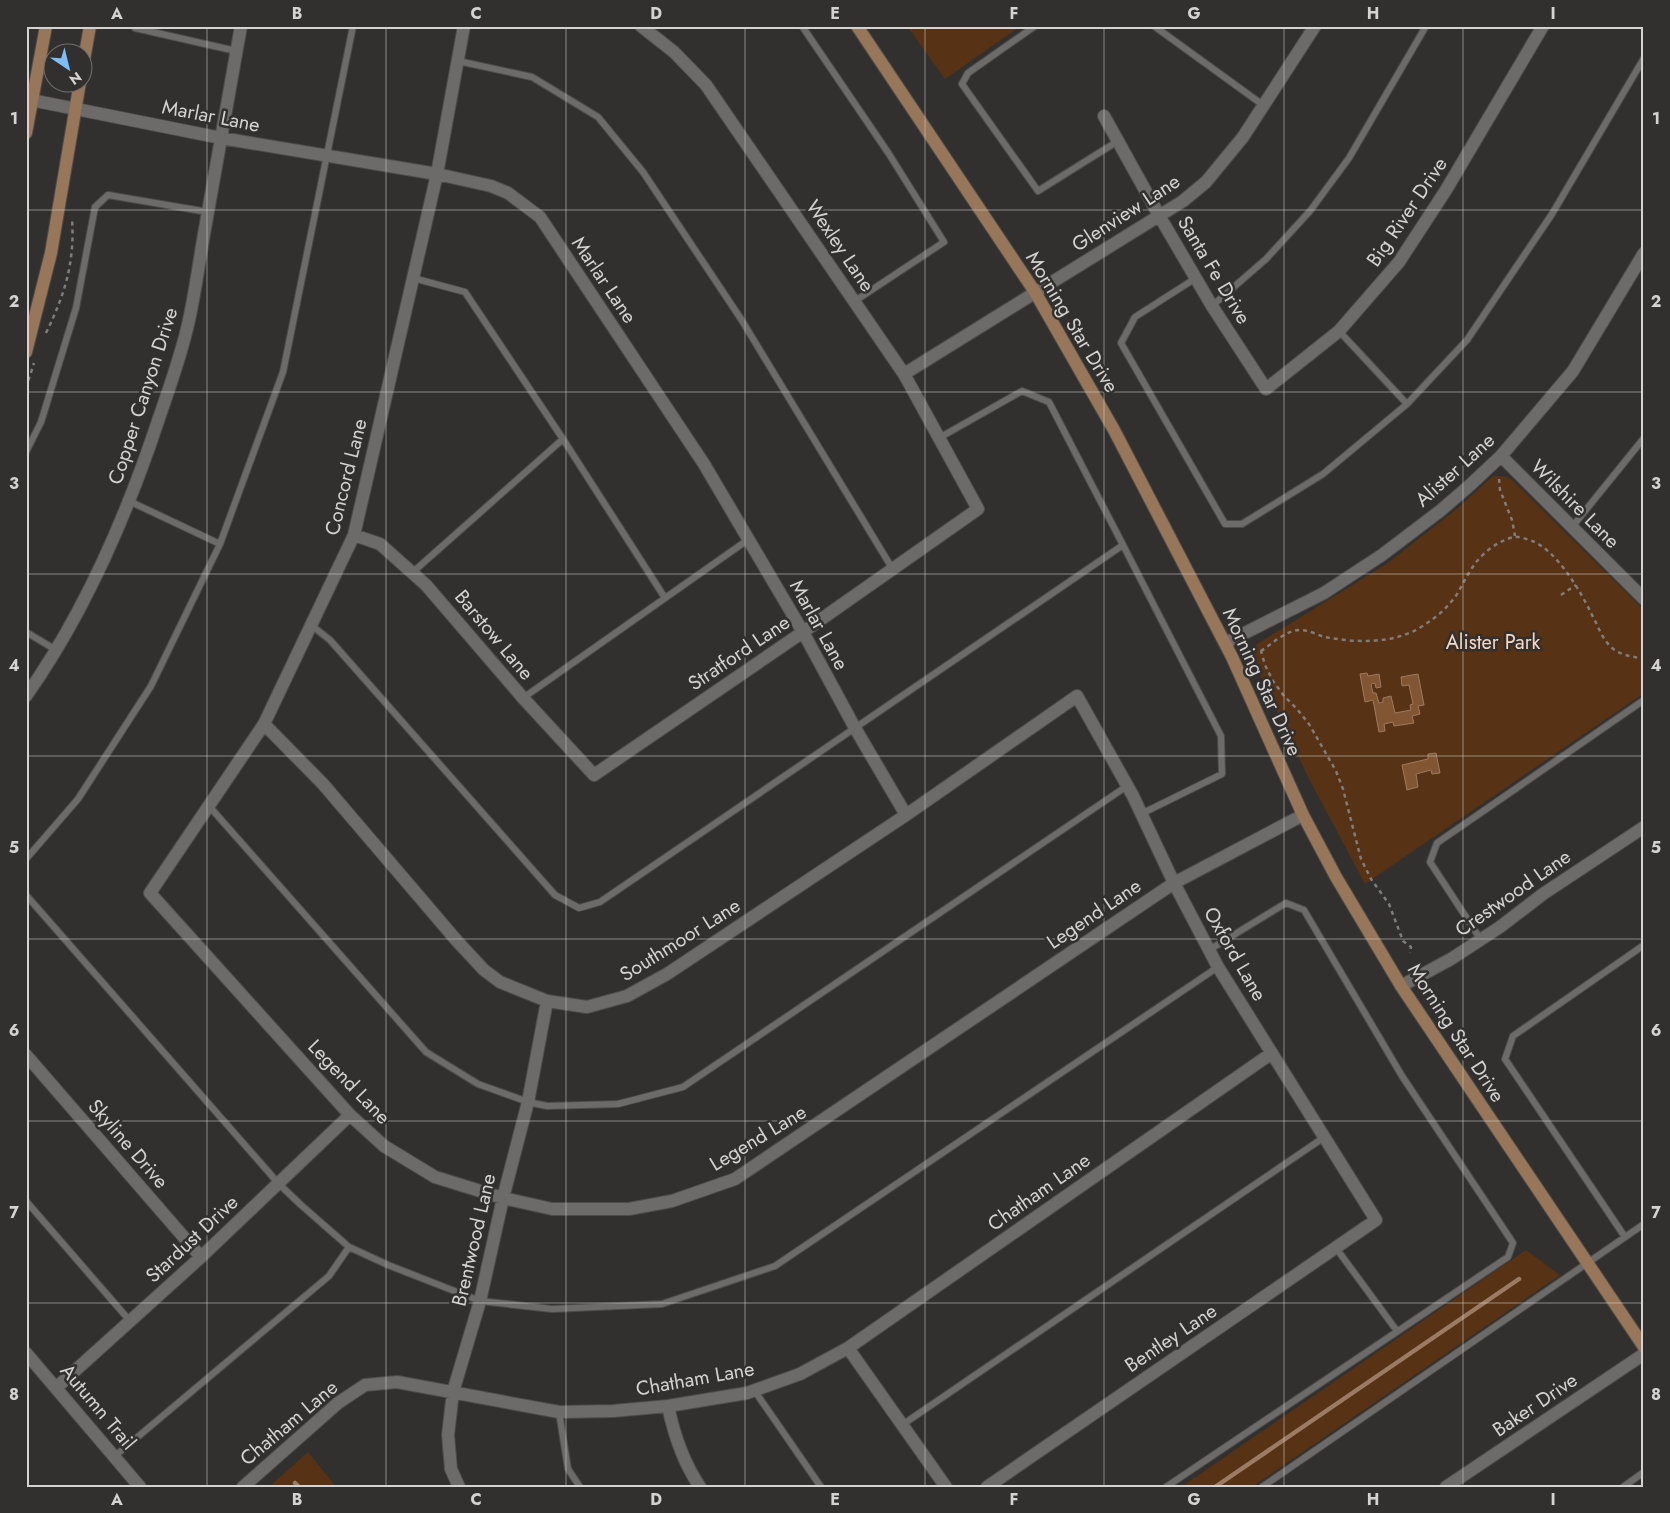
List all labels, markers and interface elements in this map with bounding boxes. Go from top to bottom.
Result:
text: A [110,2,123,25]
text: B [292,2,302,25]
text: C [470,2,482,25]
text: D [650,2,662,25]
text: E [830,2,840,25]
text: F [1010,2,1018,25]
text: G [1187,2,1201,25]
text: H [1367,2,1379,25]
text: I [1550,2,1556,25]
north arrow [42,42,92,92]
text: N [65,67,86,90]
street label: Marlar Lane [160,92,262,140]
text: 1 [10,107,18,130]
text: 1 [1652,107,1660,130]
street label: Big River Drive [1360,152,1454,272]
street label: Glenview Lane [1066,167,1186,259]
street label: Wexley Lane [799,194,881,298]
street label: Santa Fe Drive [1170,210,1258,330]
street label: Marlar Lane [564,231,644,329]
street label: Morning Star Drive [1018,246,1126,398]
text: 2 [9,290,19,313]
text: 2 [1651,290,1661,313]
street label: Copper Canyon Drive [101,304,185,488]
street label: Concord Lane [318,416,374,538]
street label: Alister Lane [1409,426,1501,514]
street label: Wilshire Lane [1524,453,1626,555]
text: 3 [9,472,19,495]
text: 3 [1651,472,1661,495]
street label: Marlar Lane [782,575,856,675]
street label: Barstow Lane [447,583,541,687]
street label: Morning Star Drive [1215,603,1309,761]
street label: Stratford Lane [682,608,796,698]
park label: Alister Park [1446,628,1541,657]
text: 4 [8,654,20,677]
text: 4 [1650,654,1662,677]
text: 5 [9,836,19,859]
text: 5 [1651,836,1661,859]
street label: Crestwood Lane [1449,842,1577,944]
street label: Legend Lane [1041,872,1147,956]
street label: Southmoor Lane [614,891,746,989]
street label: Oxford Lane [1196,901,1274,1007]
street label: Morning Star Drive [1400,958,1512,1108]
text: 6 [9,1019,19,1042]
text: 6 [1651,1019,1661,1042]
street label: Legend Lane [301,1033,397,1131]
street label: Skyline Drive [81,1093,175,1195]
street label: Legend Lane [704,1098,812,1178]
street label: Chatham Lane [982,1146,1096,1238]
street label: Brentwood Lane [445,1171,503,1309]
street label: Stardust Drive [139,1188,245,1290]
text: 7 [9,1201,19,1224]
text: 7 [1651,1201,1661,1224]
street label: Bentley Lane [1119,1296,1223,1380]
street label: Chatham Lane [634,1354,756,1404]
street label: Autumn Trail [53,1358,143,1456]
street label: Baker Drive [1487,1366,1583,1444]
street label: Chatham Lane [234,1373,344,1473]
text: 8 [9,1383,19,1406]
text: 8 [1651,1383,1661,1406]
text: A [110,1488,123,1511]
text: B [292,1488,302,1511]
text: C [470,1488,482,1511]
text: D [650,1488,662,1511]
text: E [830,1488,840,1511]
text: F [1010,1488,1018,1511]
text: G [1187,1488,1201,1511]
text: H [1367,1488,1379,1511]
text: I [1550,1488,1556,1511]

